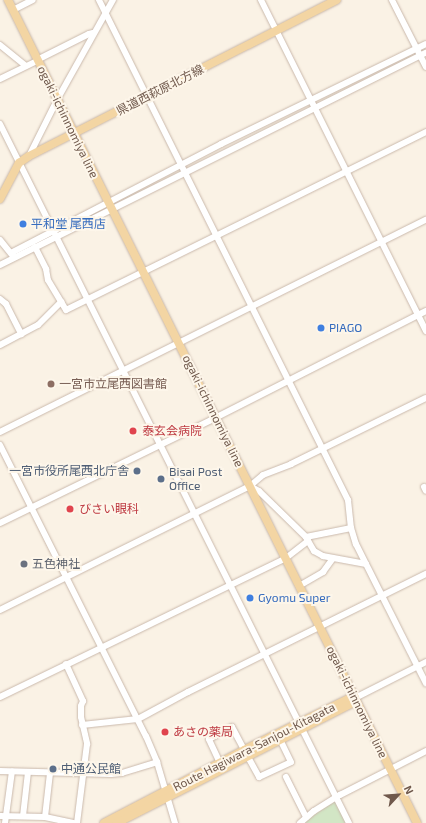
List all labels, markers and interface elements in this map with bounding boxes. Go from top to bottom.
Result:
street label: 県道西萩原北方線 [114,62,206,118]
street label: ogaki-ichinnomiya line [35,64,101,180]
place label: 平和堂 尾西店 [31,217,106,231]
marker: 平和堂 尾西店 [18,219,28,229]
place label: PIAGO [329,321,362,335]
marker: PIAGO [316,323,326,333]
street label: ogaki-ichinnomiya line [180,353,246,469]
place label: 一宮市立尾西図書館 [59,377,167,391]
marker: 一宮市立尾西図書館 [46,379,56,389]
place label: 泰玄会病院 [142,424,202,438]
marker: 泰玄会病院 [127,425,139,437]
place label: 一宮市役所尾西北庁舎 [9,464,129,478]
place label: Bisai Post Office [169,465,222,493]
marker: 一宮市役所尾西北庁舎 [132,466,142,476]
marker: Bisai Post Office [156,474,166,484]
place label: びさい眼科 [79,502,139,516]
marker: びさい眼科 [64,503,76,515]
place label: 五色神社 [32,557,80,571]
marker: 五色神社 [19,559,29,569]
place label: Gyomu Super [258,591,330,605]
marker: Gyomu Super [245,593,255,603]
street label: ogaki-ichinnomiya line [324,644,390,760]
street label: Route Hagiwara-Sanjou-Kitagata [171,700,337,794]
place label: あさの薬局 [173,725,233,739]
marker: あさの薬局 [160,727,170,737]
place label: 中通公民館 [61,762,121,776]
marker: 中通公民館 [48,764,58,774]
north arrow [378,775,418,815]
text: N [402,783,417,796]

